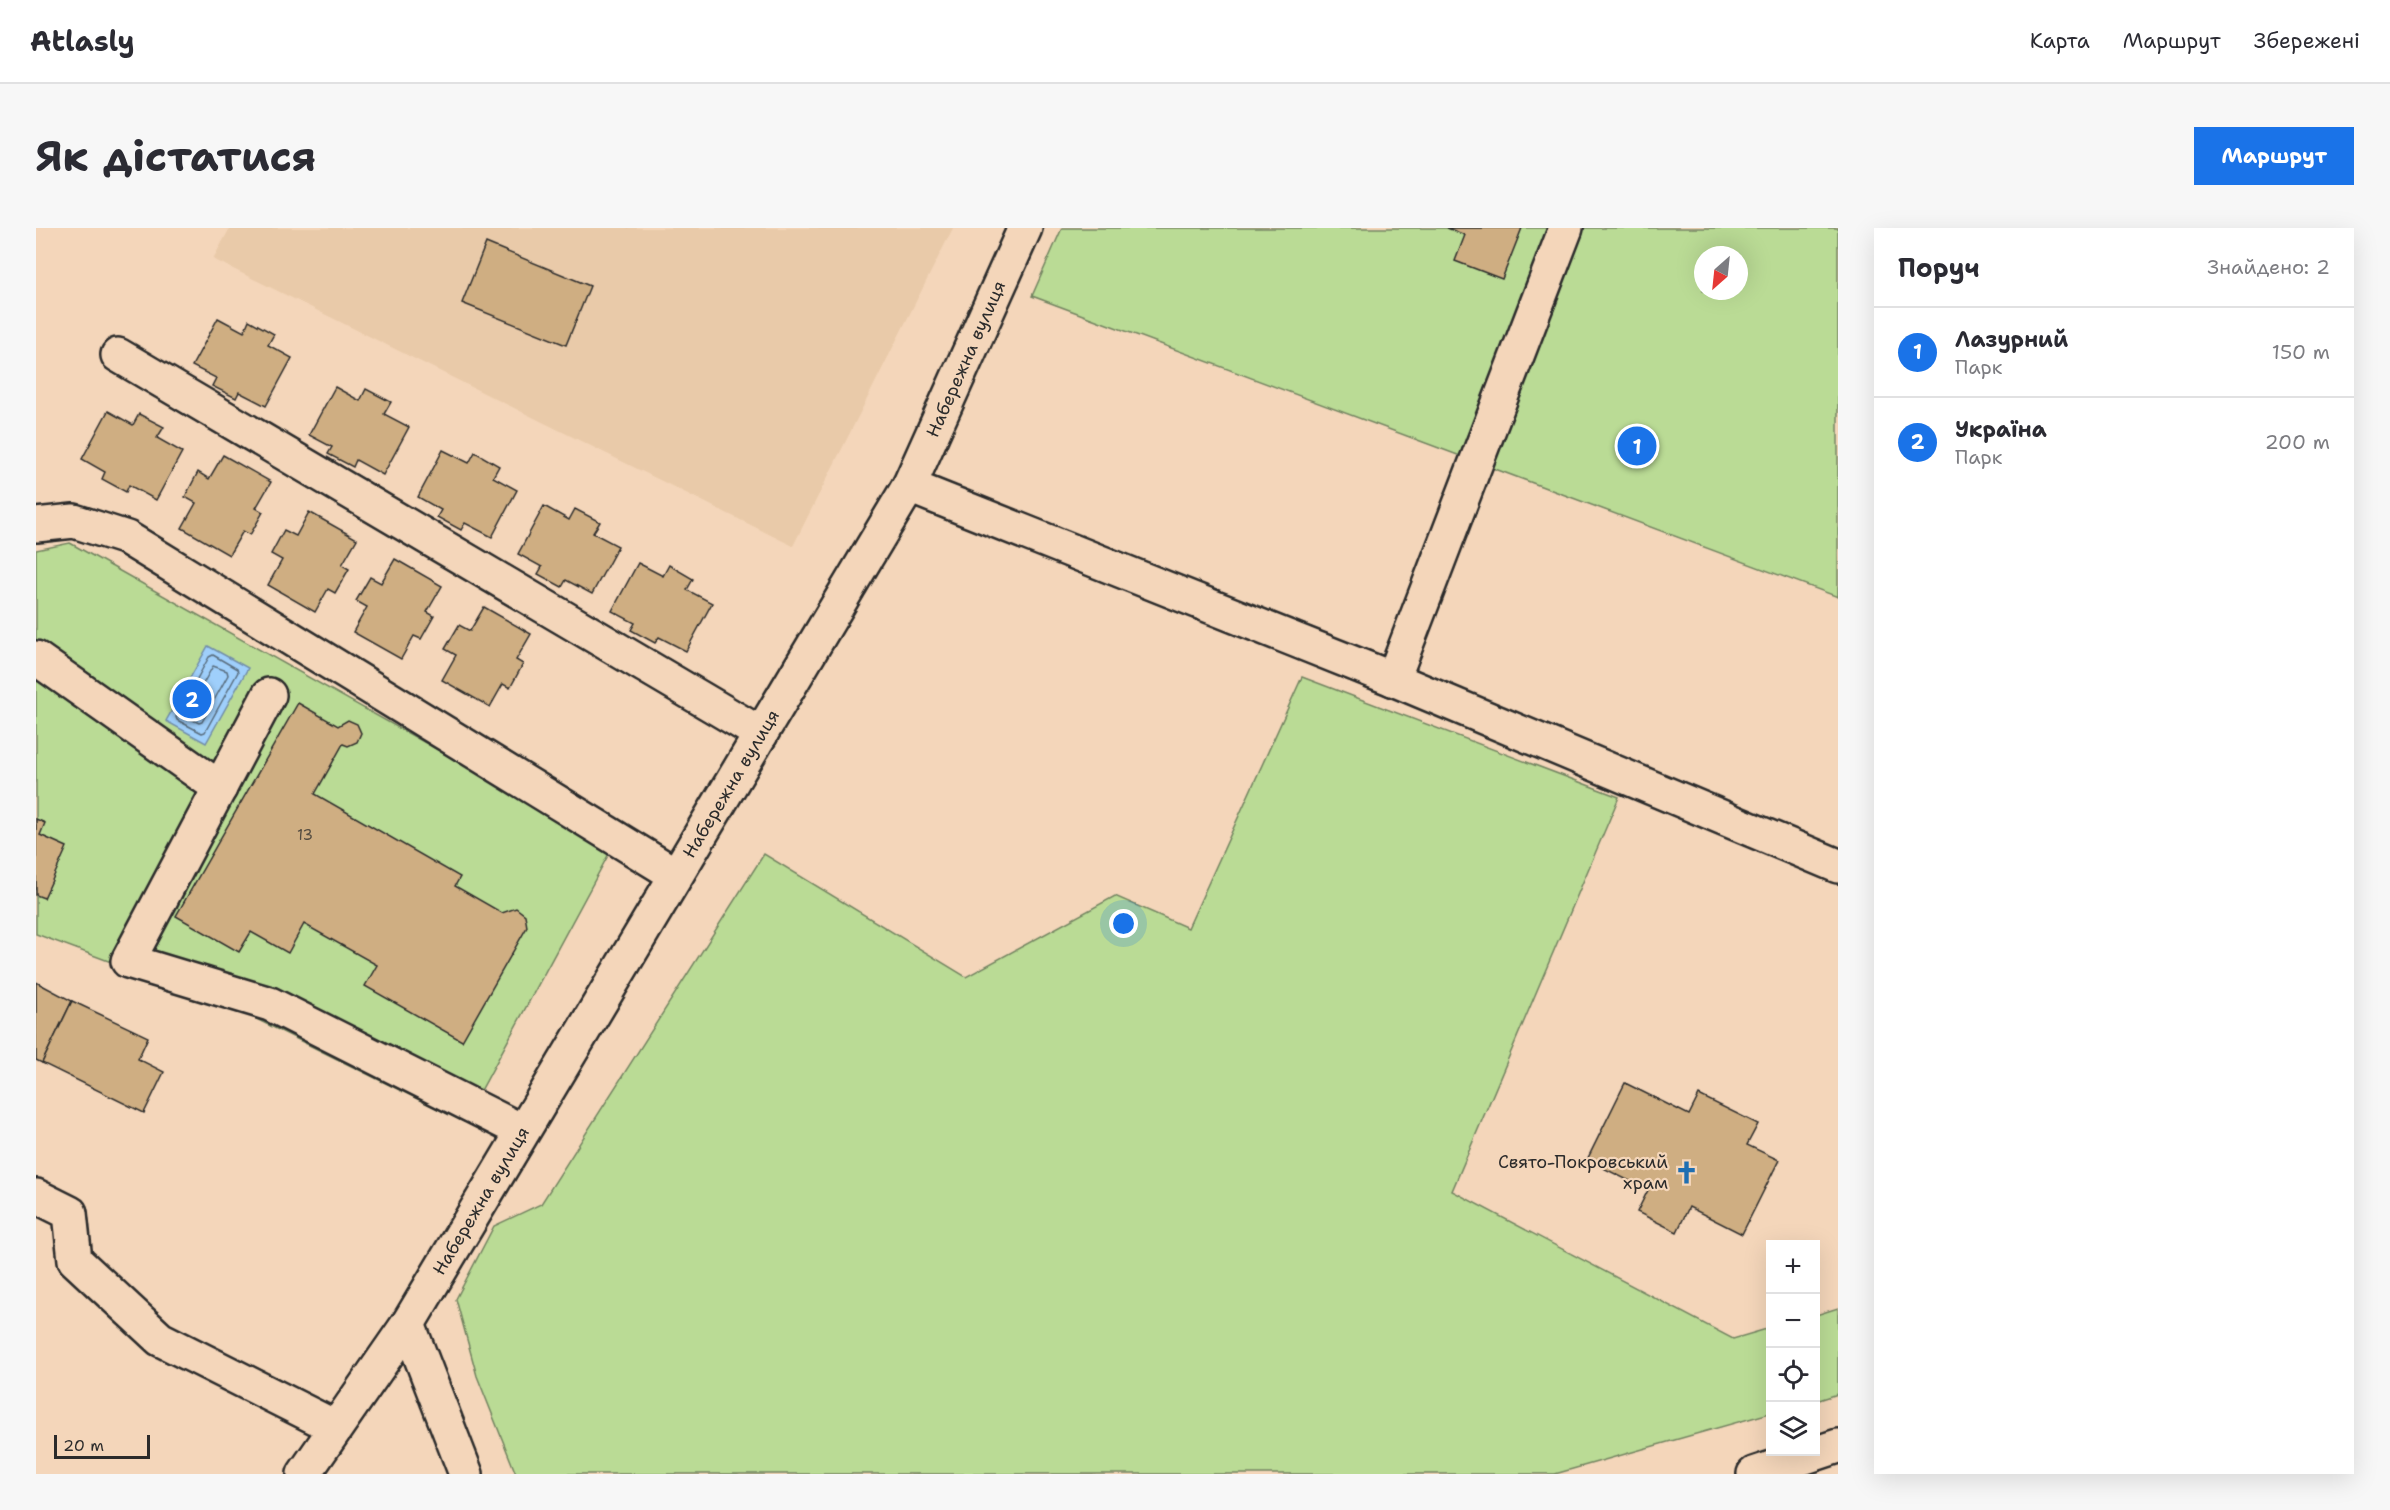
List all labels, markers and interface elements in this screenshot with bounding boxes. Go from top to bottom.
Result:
text: Atlasly [30,22,135,60]
text: Карта [2030,27,2090,55]
text: Маршрут [2123,27,2221,55]
text: Збережені [2254,27,2360,55]
button: Маршрут [2194,127,2354,185]
text: Як дістатися [36,128,316,184]
north arrow [1694,246,1748,300]
text: Поруч [1898,250,1980,285]
text: Знайдено: 2 [2207,254,2330,280]
street label: Набережна вулиця [921,277,1011,441]
text: Лазурний [1955,325,2068,354]
text: 1 [1913,339,1922,365]
text: 150 m [2272,339,2330,365]
text: Парк [1955,354,2002,380]
text: Україна [1955,415,2047,444]
pin: 1 [1618,424,1656,468]
text: 2 [1911,429,1925,455]
text: 200 m [2265,429,2330,455]
text: Парк [1955,444,2002,470]
pin: 2 [172,676,212,722]
street label: Набережна вулиця [677,705,785,863]
house number: 13 [297,825,313,845]
your location [1109,909,1138,938]
street label: Набережна вулиця [427,1122,535,1280]
place label: Свято-Покровський храм [1498,1150,1668,1195]
church icon: Свято-Покровський храм [1673,1159,1699,1185]
map controls [1766,1240,1820,1456]
button: + [1766,1240,1820,1294]
button: − [1766,1294,1820,1348]
button: locate [1766,1348,1820,1402]
button: layers [1766,1402,1820,1456]
scale bar [54,1432,150,1460]
text: 20 m [63,1435,104,1456]

